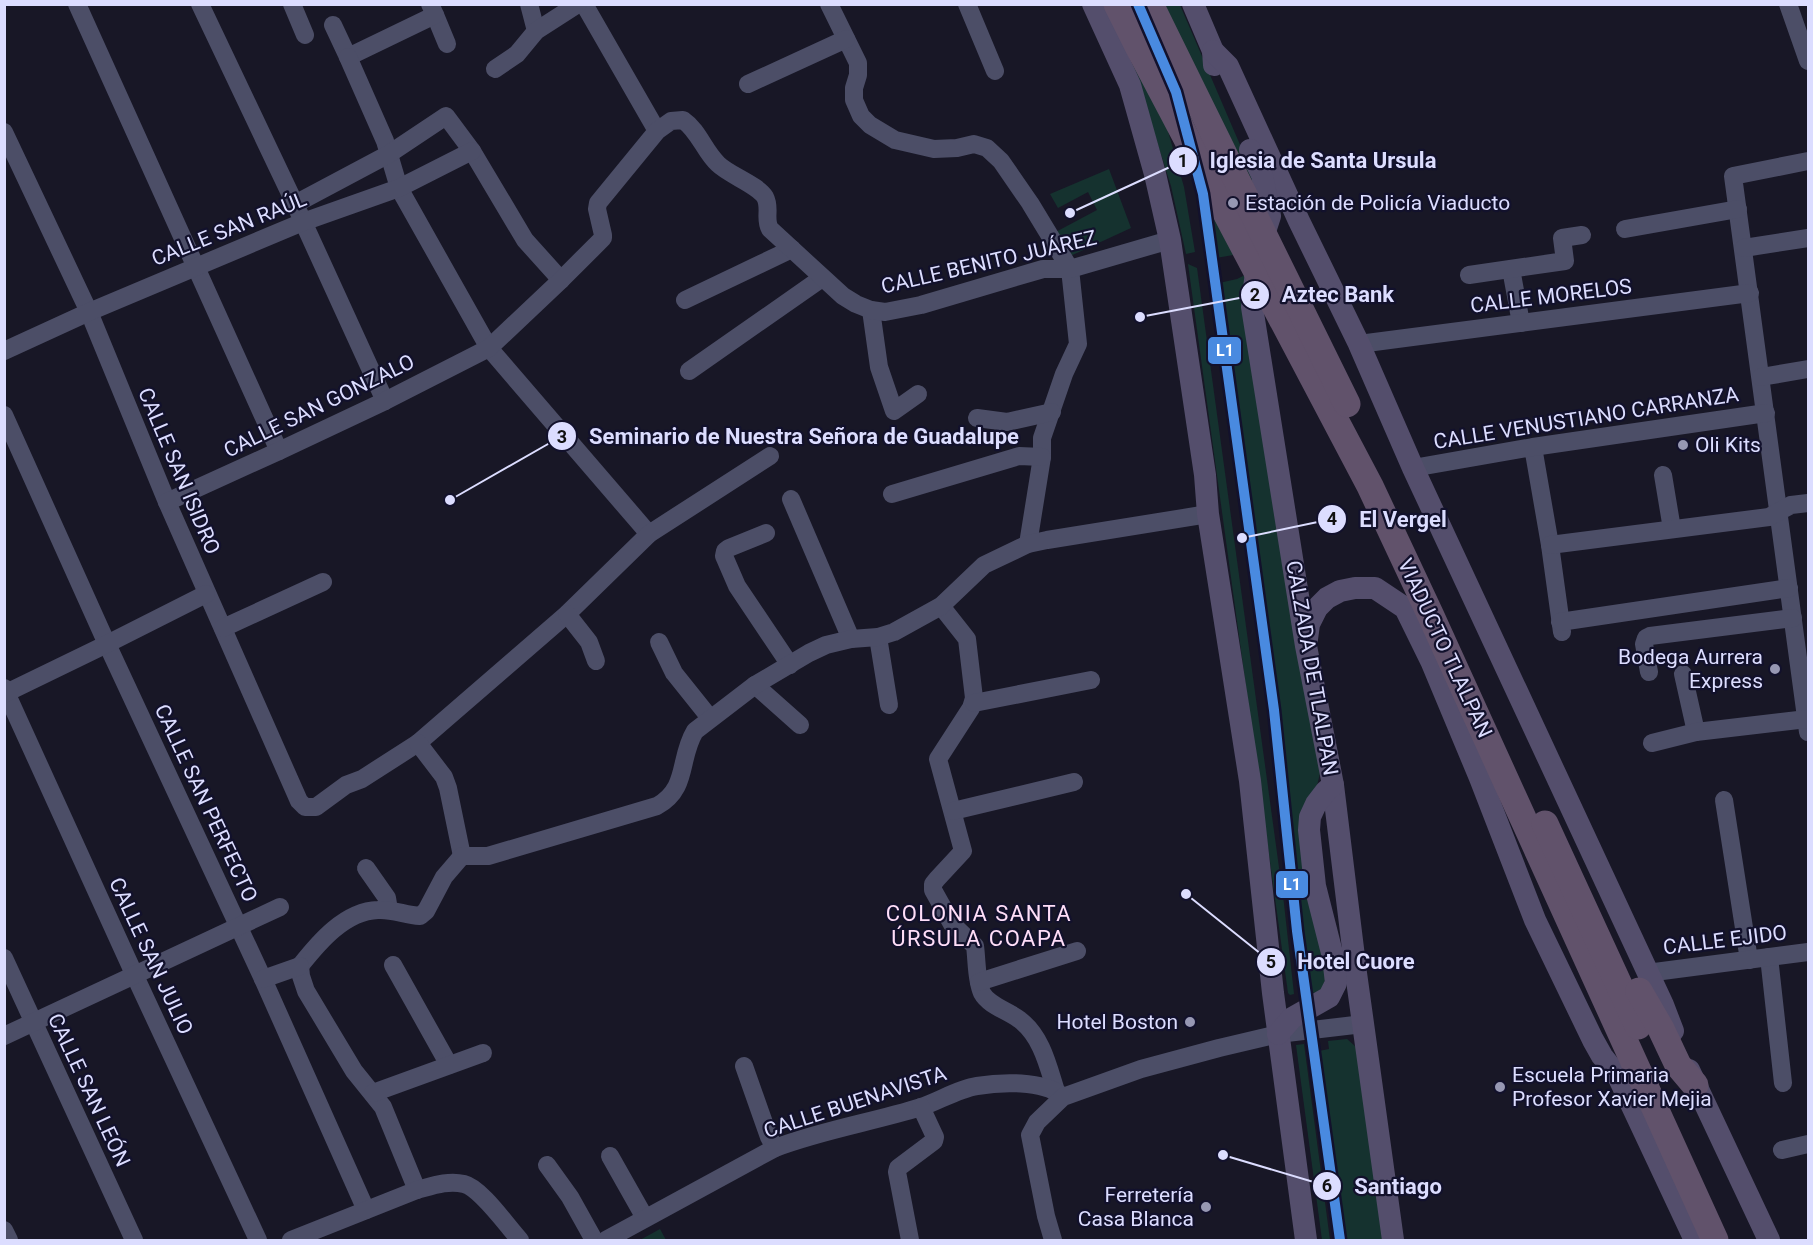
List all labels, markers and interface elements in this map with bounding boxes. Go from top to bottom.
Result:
callout: Iglesia de Santa Ursula [1168,141,1449,181]
text: Iglesia de Santa Ursula [1210,148,1437,173]
text: 1 [1178,150,1188,171]
street label: CALLE SAN RAÚL [148,187,310,271]
place label: Estación de Policía Viaducto [1245,191,1510,215]
marker: Estación de Policía Viaducto [1226,196,1240,210]
street label: CALLE BENITO JUÁREZ [879,225,1099,299]
street label: CALLE MORELOS [1469,274,1633,318]
callout: Aztec Bank [1240,275,1407,315]
text: Aztec Bank [1282,282,1394,307]
text: 2 [1250,284,1260,305]
line badge: L1 [1207,336,1242,365]
text: L1 [1216,341,1234,360]
street label: CALLE SAN GONZALO [220,349,418,463]
street label: CALLE VENUSTIANO CARRANZA [1432,382,1741,454]
street label: CALLE SAN ISIDRO [133,384,225,558]
callout: Seminario de Nuestra Señora de Guadalupe [547,416,1031,456]
text: Seminario de Nuestra Señora de Guadalupe [589,424,1019,449]
text: 3 [557,426,567,447]
place label: Oli Kits [1695,433,1761,457]
marker: Oli Kits [1676,438,1690,452]
callout: El Vergel [1317,499,1458,539]
text: El Vergel [1359,507,1447,532]
text: 4 [1327,508,1337,529]
street label: VIADUCTO TLALPAN [1393,555,1497,741]
street label: CALZADA DE TLALPAN [1281,559,1343,777]
place label: Bodega Aurrera Express [1618,645,1763,693]
marker: Bodega Aurrera Express [1768,662,1782,676]
street label: CALLE SAN PERFECTO [150,700,262,906]
line badge: L1 [1275,870,1309,899]
street label: CALLE SAN JULIO [104,874,198,1038]
text: L1 [1283,875,1301,894]
district label: COLONIA SANTA ÚRSULA COAPA [886,901,1072,951]
street label: CALLE EJIDO [1662,920,1788,960]
callout: Hotel Cuore [1256,942,1427,982]
text: Hotel Cuore [1297,949,1415,974]
text: 5 [1266,951,1276,972]
street label: CALLE SAN LEÓN [43,1010,135,1170]
place label: Hotel Boston [1057,1010,1178,1034]
marker: Hotel Boston [1183,1015,1197,1029]
street label: CALLE BUENAVISTA [761,1061,950,1143]
place label: Escuela Primaria Profesor Xavier Mejia [1512,1063,1712,1111]
marker: Escuela Primaria Profesor Xavier Mejia [1493,1080,1507,1094]
callout: Santiago [1312,1166,1454,1206]
text: Santiago [1354,1174,1442,1199]
text: 6 [1322,1175,1332,1196]
place label: Ferretería Casa Blanca [1078,1183,1194,1231]
marker: Ferretería Casa Blanca [1199,1200,1213,1214]

